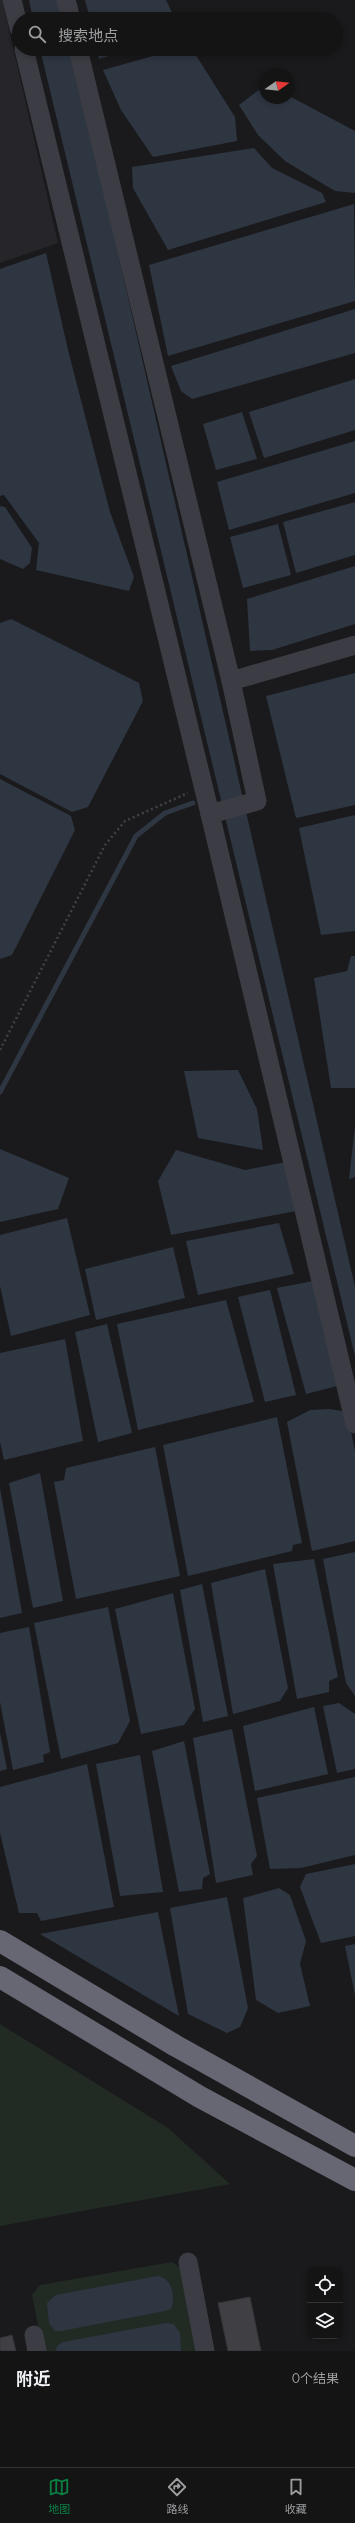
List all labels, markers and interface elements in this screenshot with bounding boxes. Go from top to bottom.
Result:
search box [12,12,343,56]
icon: search [26,23,48,45]
text: 搜索地点 [58,27,118,45]
north arrow [259,68,295,104]
map controls [307,2267,343,2339]
button: locate [307,2267,343,2303]
button: layers [307,2303,343,2339]
text: 附近 [16,2369,50,2389]
text: 0个结果 [292,2371,339,2386]
tab: 地图 [48,2476,70,2516]
tab: 路线 [166,2476,188,2516]
tab: 收藏 [285,2476,307,2516]

